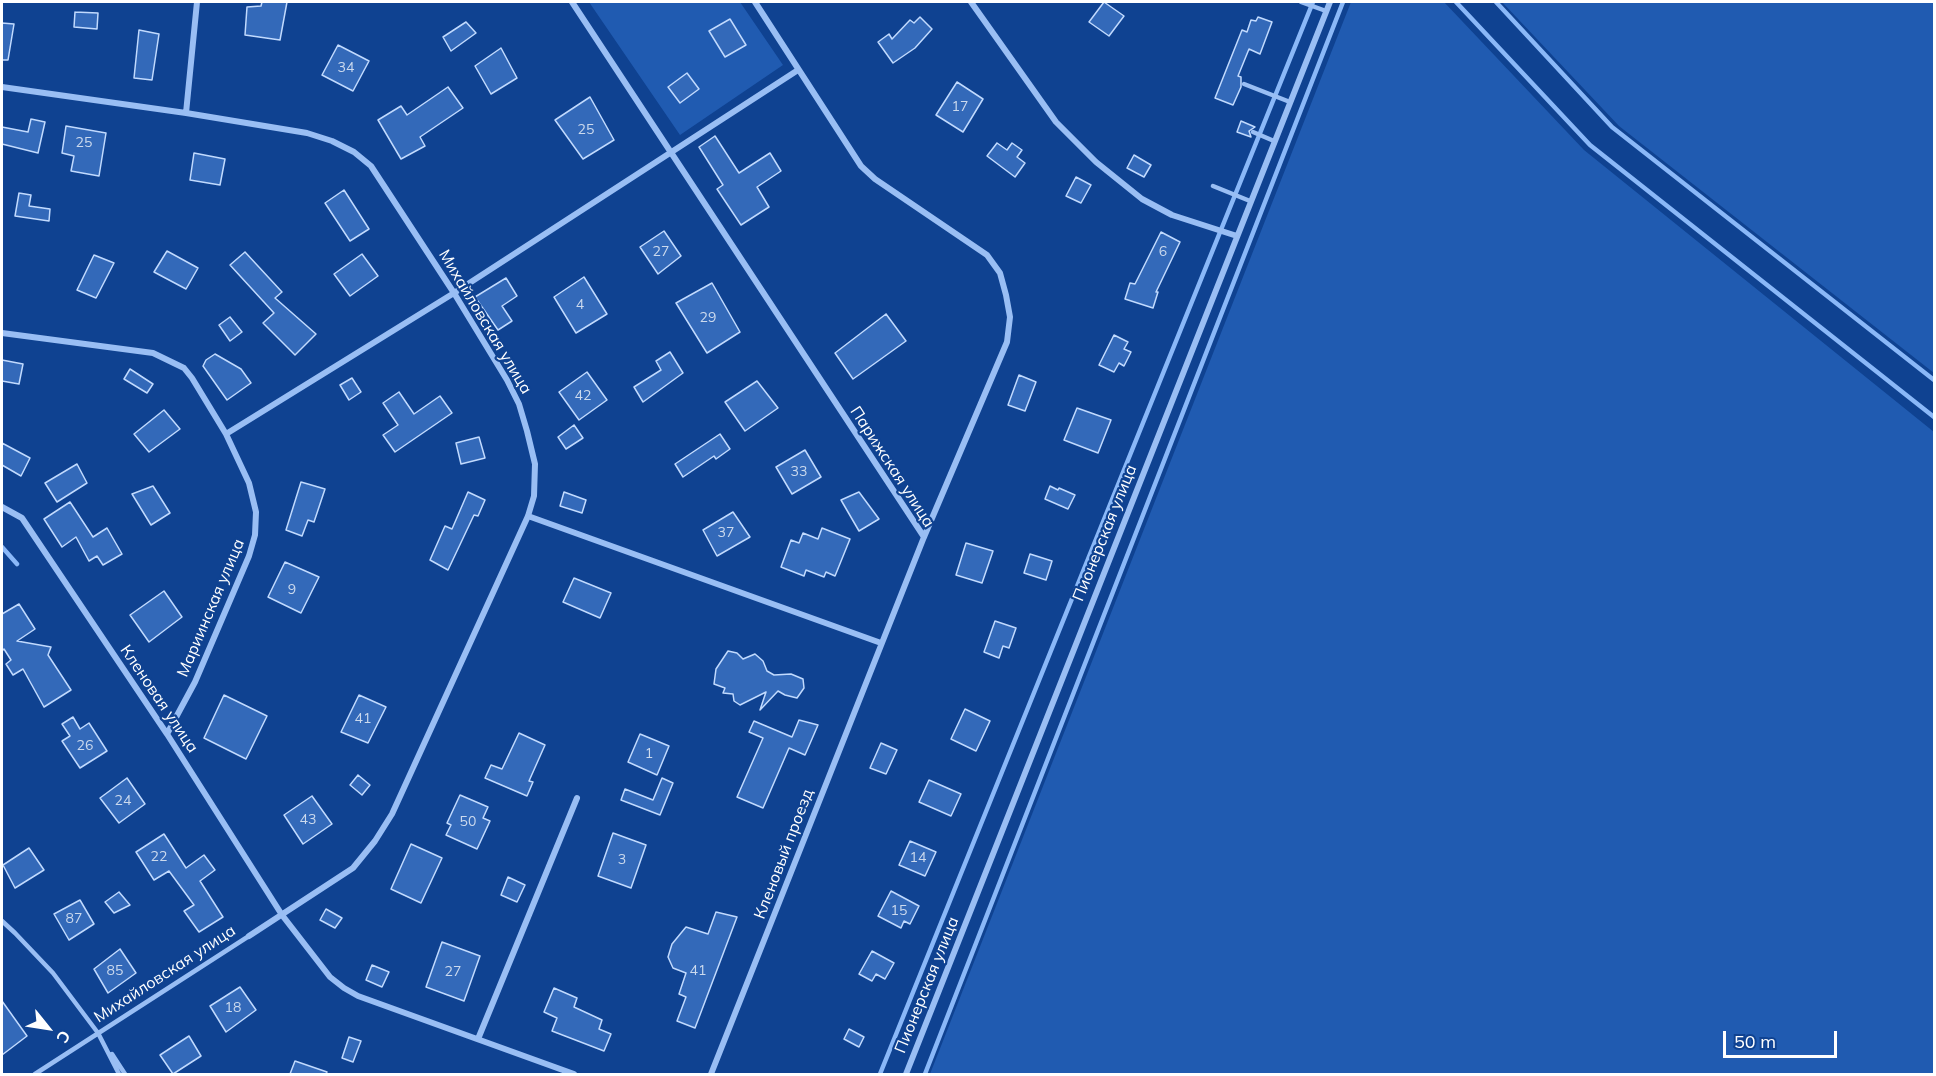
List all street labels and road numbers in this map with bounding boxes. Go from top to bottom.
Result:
street label: Михайловская улица [434,246,536,398]
street label: Парижская улица [846,403,938,531]
street label: Пионерская улица [1069,462,1141,604]
street label: Мариинская улица [173,536,249,680]
street label: Кленовая улица [116,641,202,757]
street label: Кленовый проезд [750,786,818,922]
street label: Пионерская улица [891,914,963,1056]
street label: Михайловская улица [91,921,239,1027]

